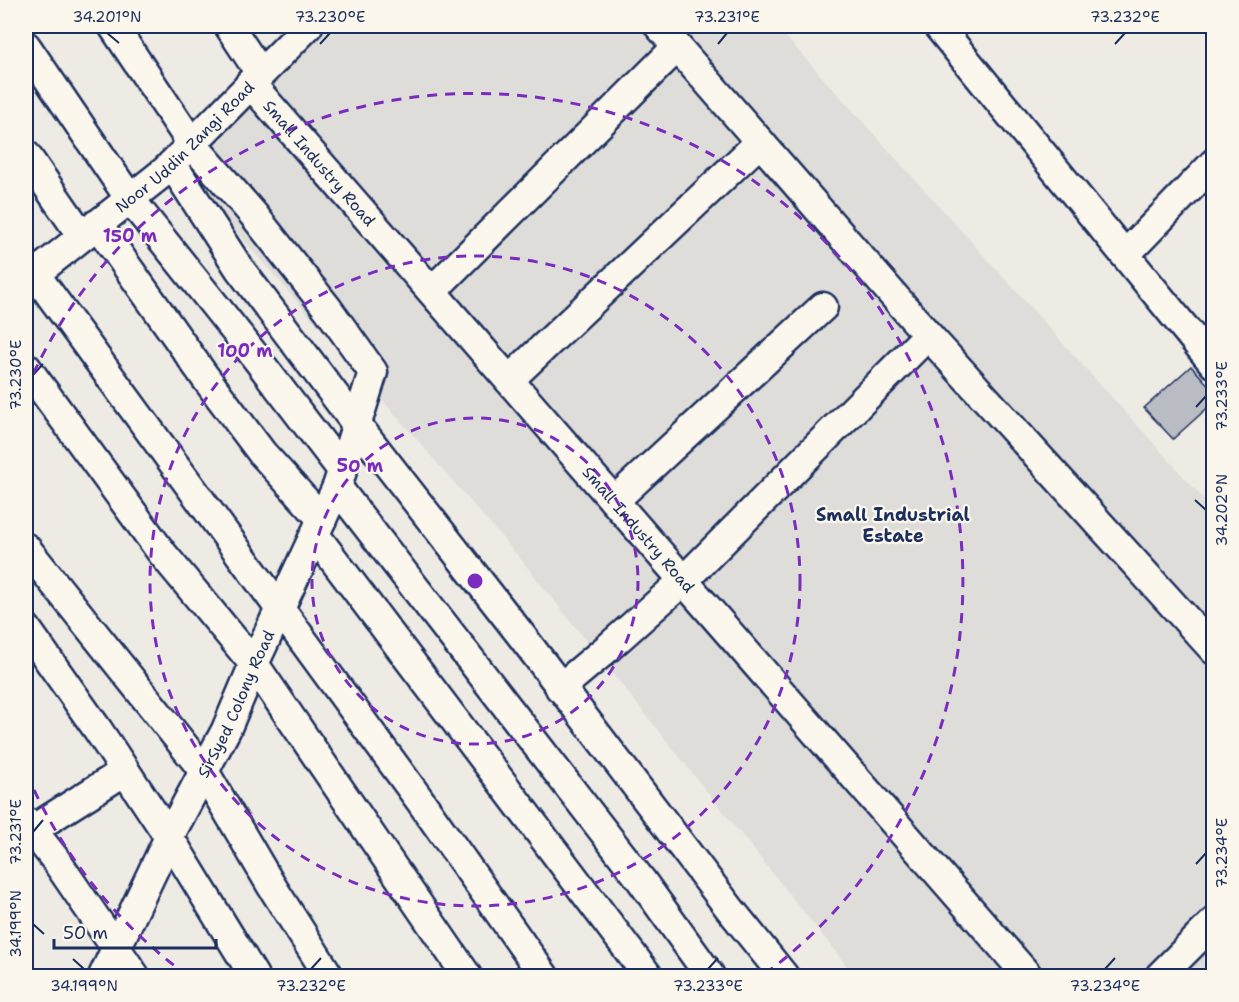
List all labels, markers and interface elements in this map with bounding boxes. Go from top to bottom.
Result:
text: 34.201°N [73,7,141,27]
text: 73.230°E [295,7,365,27]
text: 73.231°E [694,7,760,27]
text: 73.232°E [1090,7,1160,27]
street label: Noor Uddin Zangi Road [111,76,258,217]
street label: Small Industry Road [259,95,380,230]
text: 150 m [103,224,158,248]
text: 100 m [217,339,273,363]
text: 73.230°E [6,340,26,410]
text: 73.233°E [1212,361,1232,431]
text: 50 m [337,454,384,478]
street label: Small Industry Road [578,462,700,597]
text: 34.202°N [1212,474,1232,546]
district label: Small Industrial Estate [816,503,970,548]
centre of rings [465,571,485,591]
street label: SirSyed Colony Road [192,627,279,781]
text: 73.231°E [6,799,26,865]
text: 73.234°E [1212,818,1232,888]
text: 34.199°N [6,890,26,958]
scale bar [54,912,216,950]
text: 50 m [63,921,108,945]
text: 34.199°N [50,976,118,996]
text: 73.232°E [276,976,346,996]
text: 73.233°E [673,976,743,996]
text: 73.234°E [1070,976,1140,996]

